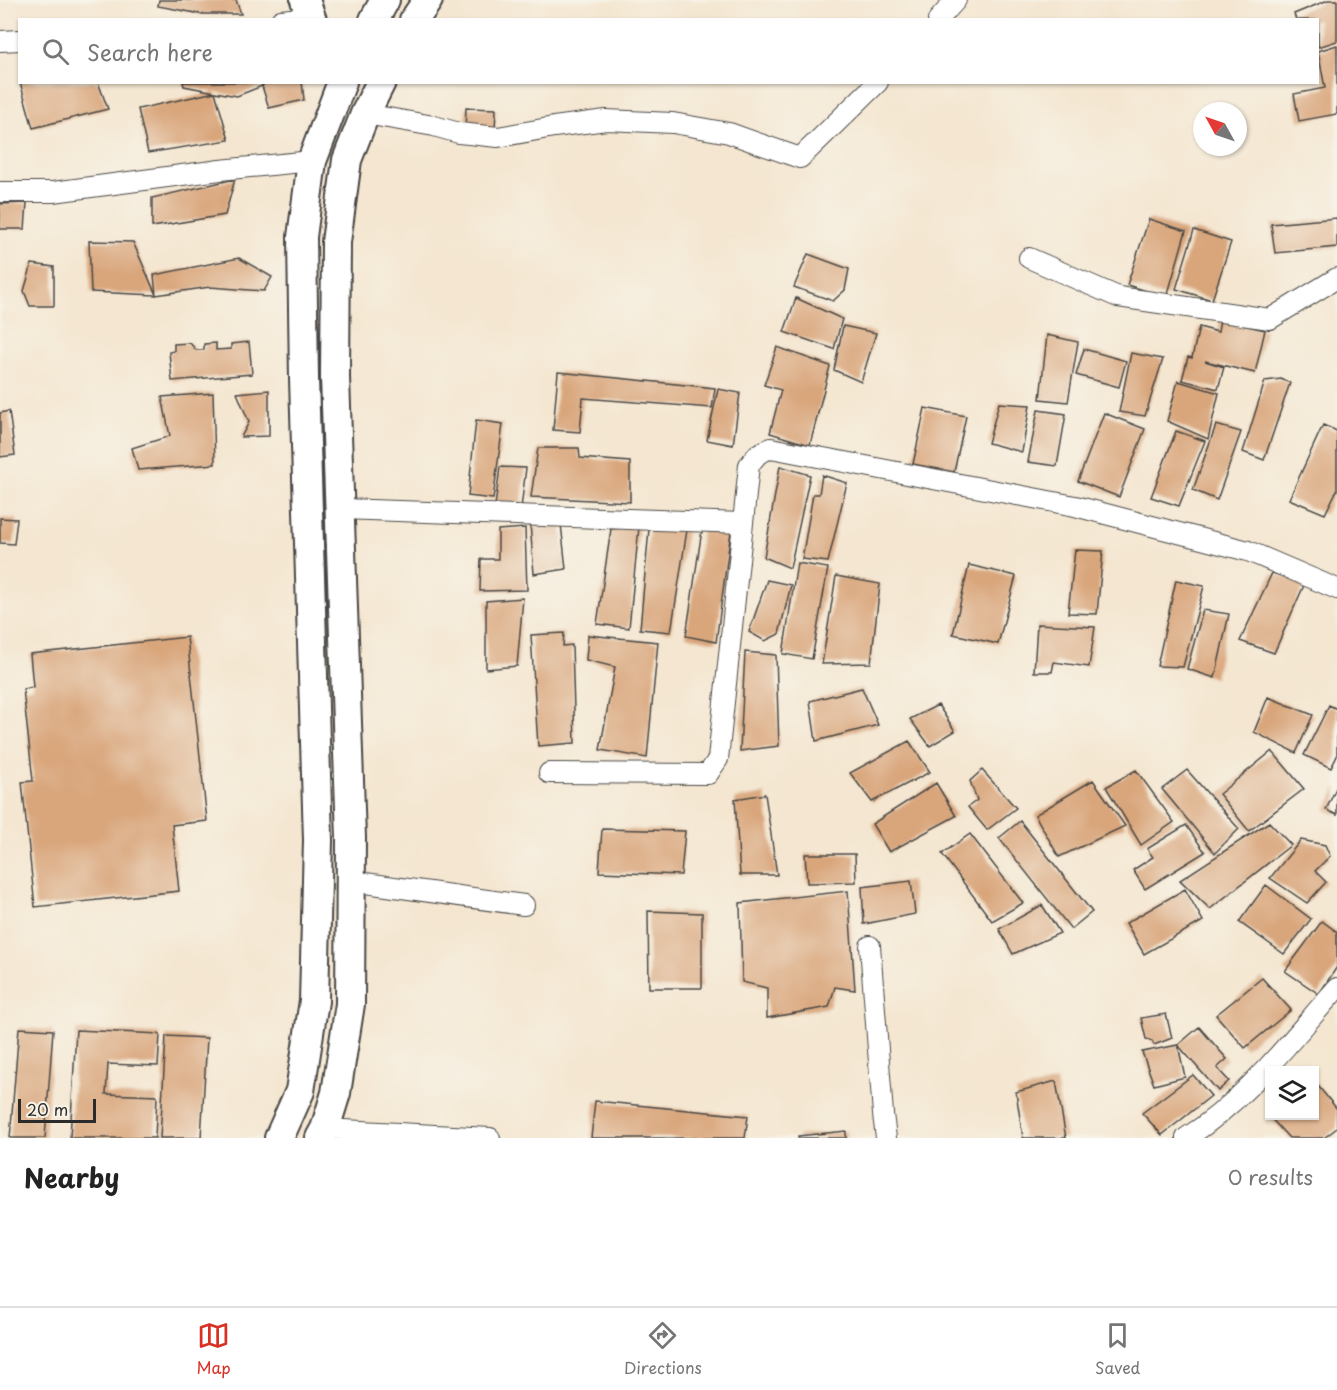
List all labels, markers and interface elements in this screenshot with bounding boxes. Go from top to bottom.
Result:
search box [18,18,1319,84]
icon: search [39,35,72,68]
text: Search here [87,35,213,68]
north arrow [1193,102,1247,156]
map controls [1265,1066,1319,1120]
button: layers [1265,1066,1319,1120]
scale bar [18,1096,96,1124]
text: 20 m [27,1097,68,1121]
text: Nearby [24,1158,119,1197]
text: 0 results [1228,1162,1313,1192]
tab: Map [197,1319,231,1379]
tab: Directions [624,1319,702,1379]
tab: Saved [1095,1319,1140,1379]

